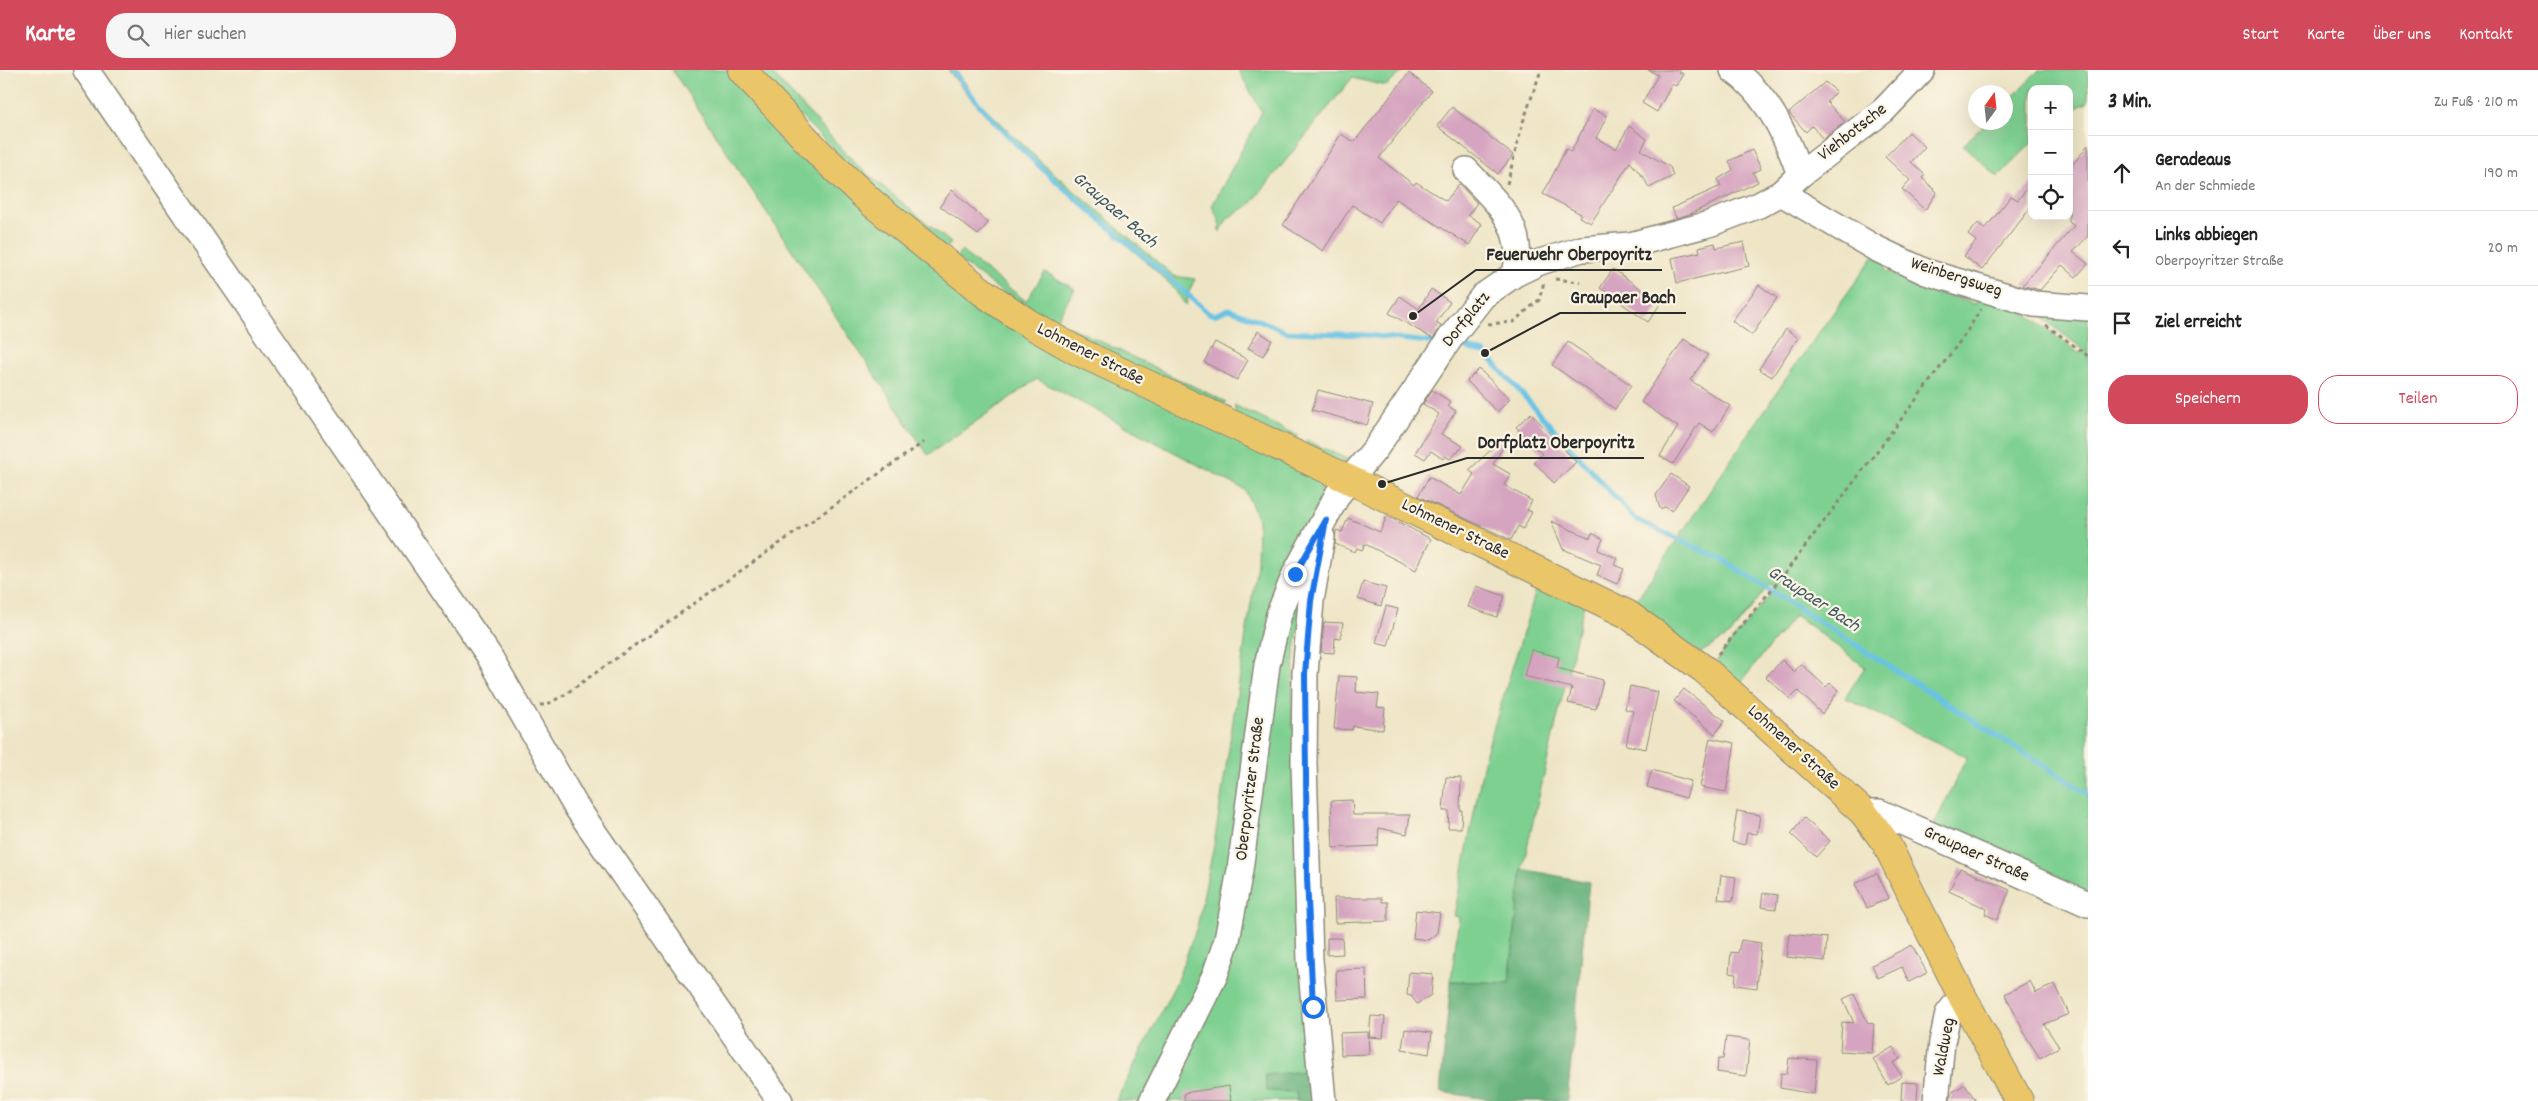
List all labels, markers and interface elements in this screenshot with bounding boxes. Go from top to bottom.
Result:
search box [106,13,456,58]
text: Karte [25,18,76,52]
icon: search [124,21,152,49]
text: Hier suchen [164,22,246,49]
text: Start [2243,23,2279,48]
text: Karte [2307,23,2345,48]
text: Über uns [2373,23,2431,48]
text: Kontakt [2459,23,2513,48]
north arrow [1968,85,2013,130]
map controls [2028,85,2073,220]
button: + [2028,85,2073,130]
text: 3 Min. [2108,88,2151,118]
text: Zu Fuß · 210 m [2434,91,2518,114]
street label: Viehbotsche [1813,98,1893,168]
button: − [2028,130,2073,175]
text: Geradeaus [2155,148,2231,175]
icon: ahead [2108,159,2136,187]
text: 190 m [2484,162,2518,185]
water label: Graupaer Bach [1065,166,1164,257]
button: locate [2028,175,2073,220]
text: An der Schmiede [2155,175,2255,198]
text: Links abbiegen [2155,223,2258,250]
icon: left [2108,234,2136,262]
callout: Feuerwehr Oberpoyritz [1476,236,1662,270]
text: 20 m [2488,237,2518,260]
text: Feuerwehr Oberpoyritz [1486,243,1652,270]
text: Oberpoyritzer Straße [2155,250,2284,273]
street label: Weinbergsweg [1907,251,2005,305]
callout: Graupaer Bach [1560,279,1686,313]
text: Graupaer Bach [1570,286,1676,313]
street label: Dorfplatz [1437,287,1497,353]
icon: arrive [2108,309,2136,337]
text: Ziel erreicht [2155,310,2242,337]
street label: Lohmener Straße [1032,317,1148,393]
button: Speichern [2108,375,2308,424]
button: Teilen [2318,375,2518,424]
callout: Dorfplatz Oberpoyritz [1467,424,1644,458]
text: Dorfplatz Oberpoyritz [1478,431,1635,458]
street label: Lohmener Straße [1397,493,1513,567]
water label: Graupaer Bach [1761,560,1866,641]
route end [1284,563,1307,586]
street label: Lohmener Straße [1741,700,1845,797]
street label: Oberpoyritzer Straße [1230,716,1272,862]
street label: Graupaer Straße [1919,820,2033,890]
route start [1302,996,1325,1019]
street label: Waldweg [1927,1016,1963,1078]

